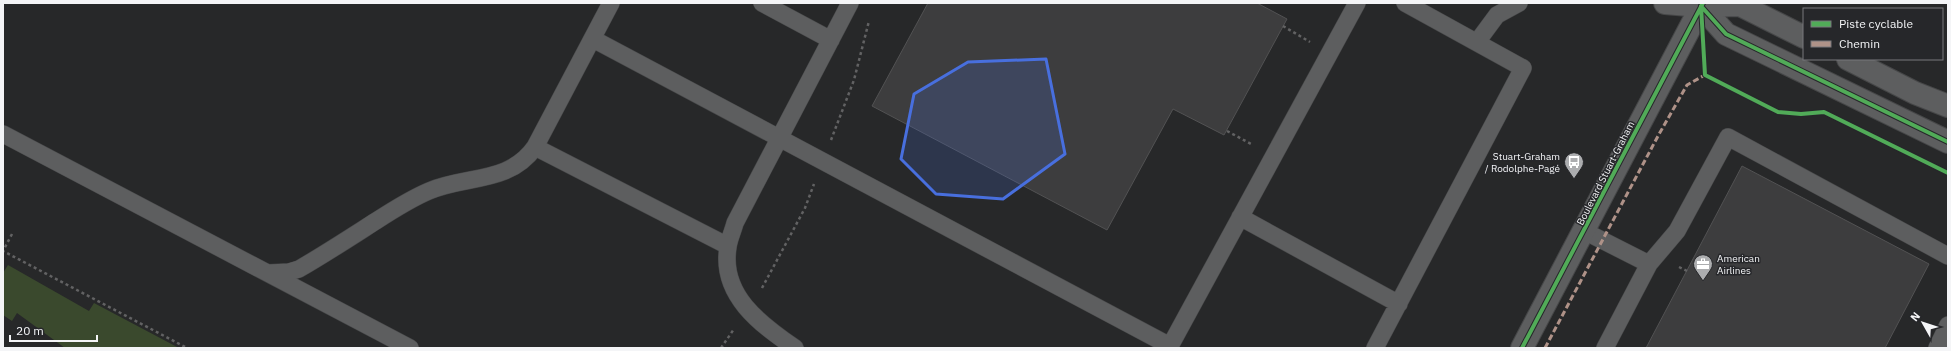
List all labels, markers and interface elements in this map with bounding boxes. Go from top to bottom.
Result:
legend [1803,8,1943,60]
text: Piste cyclable [1839,16,1914,31]
text: Chemin [1839,36,1880,51]
street label: Boulevard Stuart-Graham [1574,119,1637,227]
place label: Stuart-Graham / Rodolphe-Pagé [1485,150,1561,175]
bus stop icon: Stuart-Graham / Rodolphe-Pagé [1563,151,1585,179]
place label: American Airlines [1717,252,1760,277]
office icon: American Airlines [1692,253,1714,281]
north arrow [1903,303,1943,343]
text: N [1907,309,1923,324]
scale bar [10,317,97,343]
text: 20 m [16,323,44,338]

